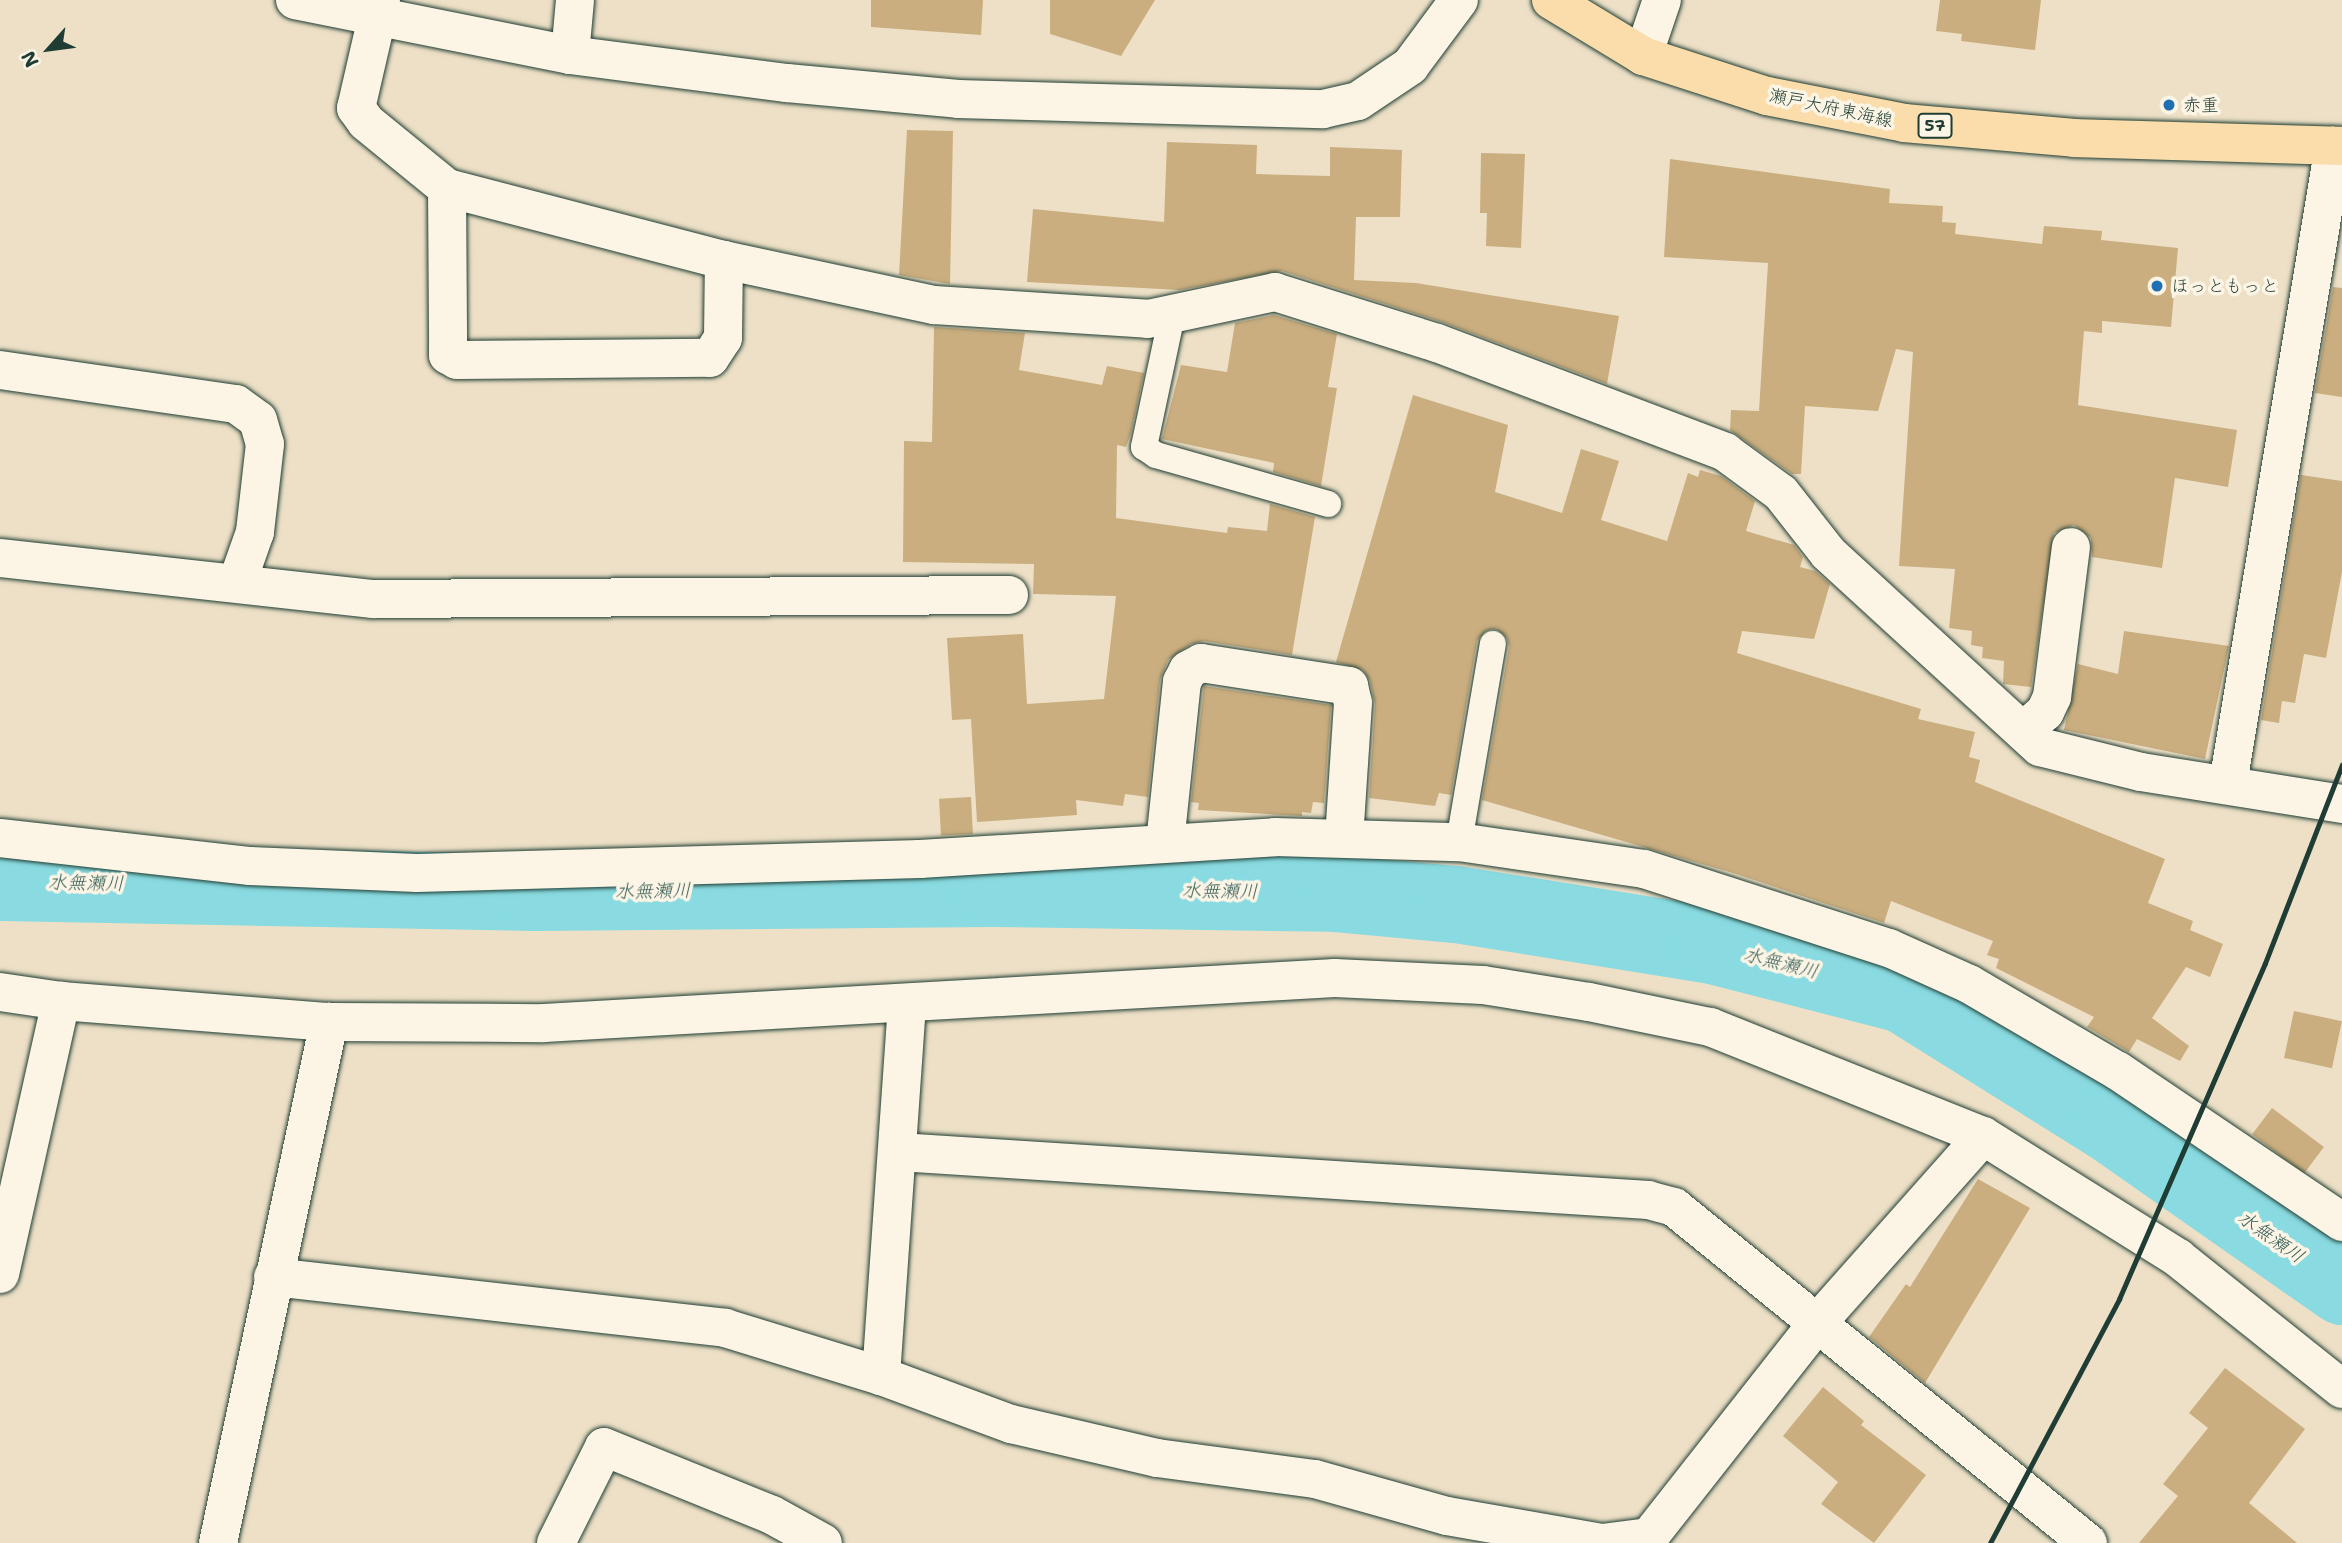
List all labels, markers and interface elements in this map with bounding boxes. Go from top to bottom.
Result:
north arrow [14,14,84,84]
text: N [15,47,45,72]
street label: 瀬戸大府東海線 [1767,84,1895,132]
place label: 赤重 [2183,94,2219,116]
marker: 赤重 [2161,97,2177,113]
road number: 57 [1918,114,1952,138]
place label: ほっともっと [2171,275,2279,297]
marker: ほっともっと [2149,278,2165,294]
water label: 水無瀬川 [48,871,124,895]
water label: 水無瀬川 [615,879,691,903]
water label: 水無瀬川 [1182,879,1258,903]
water label: 水無瀬川 [1741,943,1821,983]
water label: 水無瀬川 [2233,1206,2309,1268]

